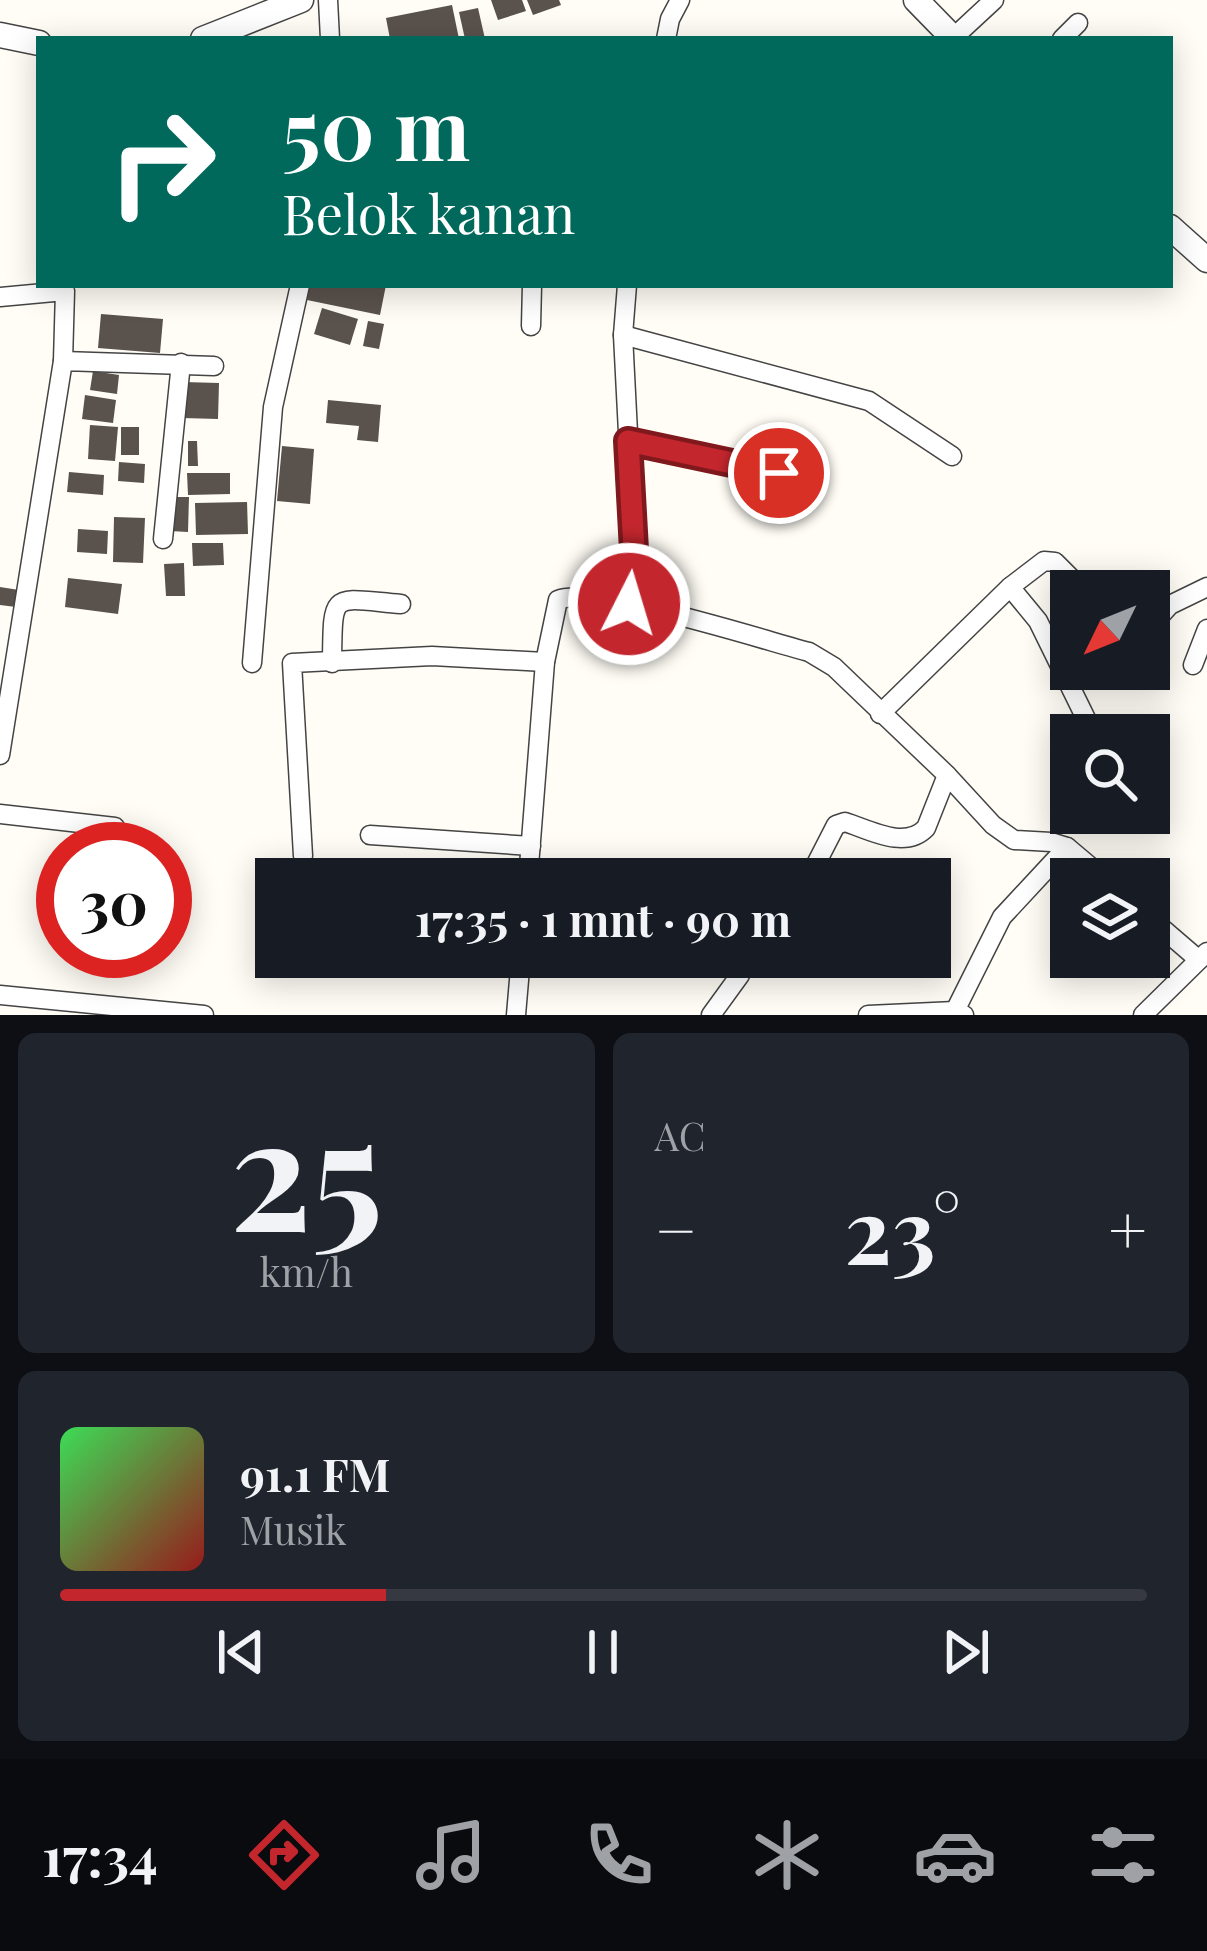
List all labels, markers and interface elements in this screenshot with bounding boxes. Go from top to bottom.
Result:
text: 50 m [282,70,470,182]
icon: right [84,84,240,240]
text: Belok kanan [282,177,575,249]
pin [728,422,830,524]
icon: arrive [746,440,812,506]
position arrow [566,541,692,667]
north arrow [1050,570,1170,690]
map controls [1050,570,1170,978]
button: search [1050,714,1170,834]
speed limit sign: 30 [36,822,192,978]
button: layers [1050,858,1170,978]
text: 17:35 · 1 mnt · 90 m [415,888,791,948]
text: 25 [230,1063,383,1271]
text: AC [655,1109,706,1161]
text: 23° [845,1168,961,1288]
text: − [655,1184,697,1272]
text: + [1108,1184,1147,1272]
text: km/h [259,1245,353,1297]
text: 91.1 FM [240,1443,390,1503]
text: Musik [240,1503,347,1555]
icon: previous [208,1619,274,1685]
icon: pause [570,1619,636,1685]
icon: next [933,1619,999,1685]
icon: directions [242,1813,326,1897]
icon: music [409,1813,493,1897]
icon: phone [577,1813,661,1897]
icon: climate [745,1813,829,1897]
icon: car [913,1813,997,1897]
icon: filters [1081,1813,1165,1897]
text: 17:34 [42,1819,158,1891]

